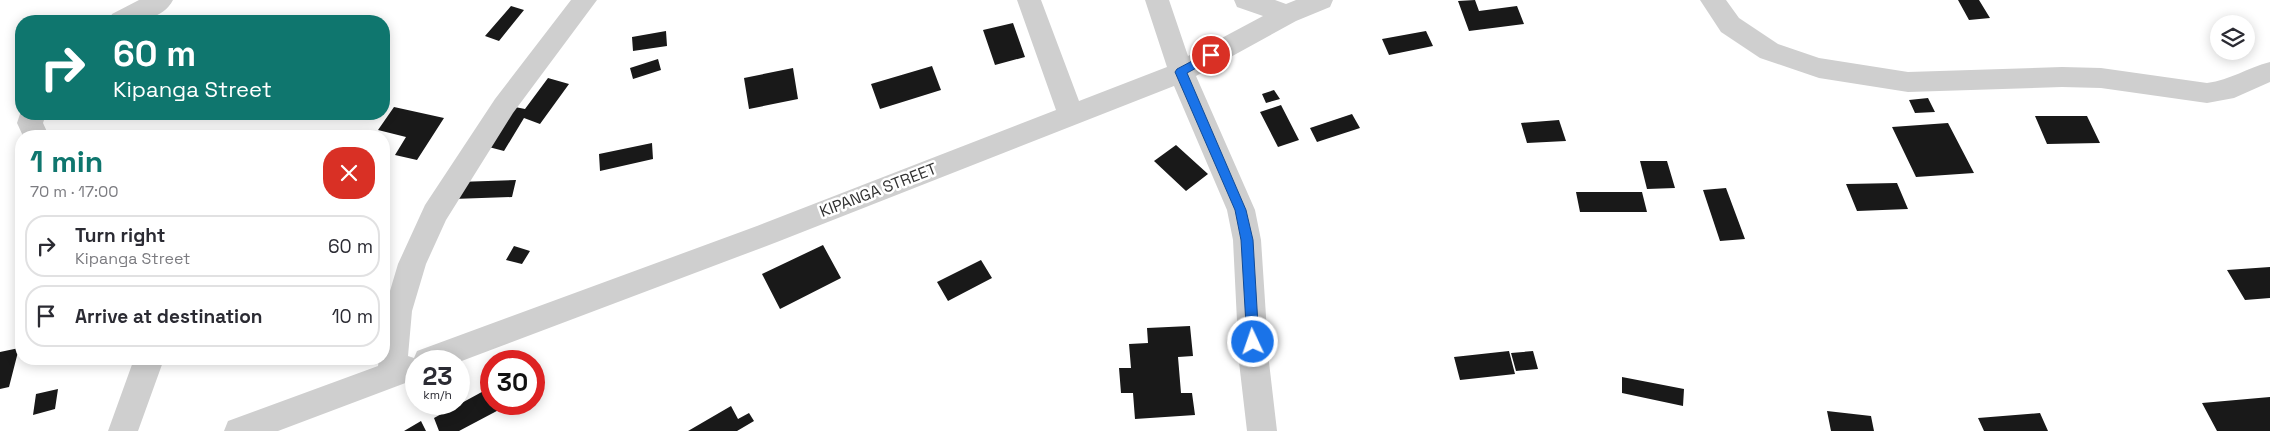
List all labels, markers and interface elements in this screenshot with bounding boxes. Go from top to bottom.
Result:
map controls [2210,15,2255,60]
button: layers [2210,15,2255,60]
text: 60 m [113,32,196,76]
pin [1190,34,1232,76]
icon: right [30,35,95,100]
icon: arrive [1197,41,1225,69]
text: Kipanga Street [113,75,272,103]
text: 1 min [30,142,103,181]
button: close [323,147,375,199]
street label: KIPANGA STREET [816,158,940,222]
text: 70 m · 17:00 [30,181,119,202]
text: Turn right [75,223,165,248]
icon: right [32,232,60,260]
text: 60 m [328,234,373,259]
text: Kipanga Street [75,248,190,269]
icon: arrive [32,302,60,330]
text: Arrive at destination [75,304,263,329]
text: 10 m [332,304,373,329]
position arrow [1226,315,1278,367]
speed limit sign: 30 [480,350,545,415]
text: 23 [422,360,453,392]
text: km/h [423,387,452,403]

